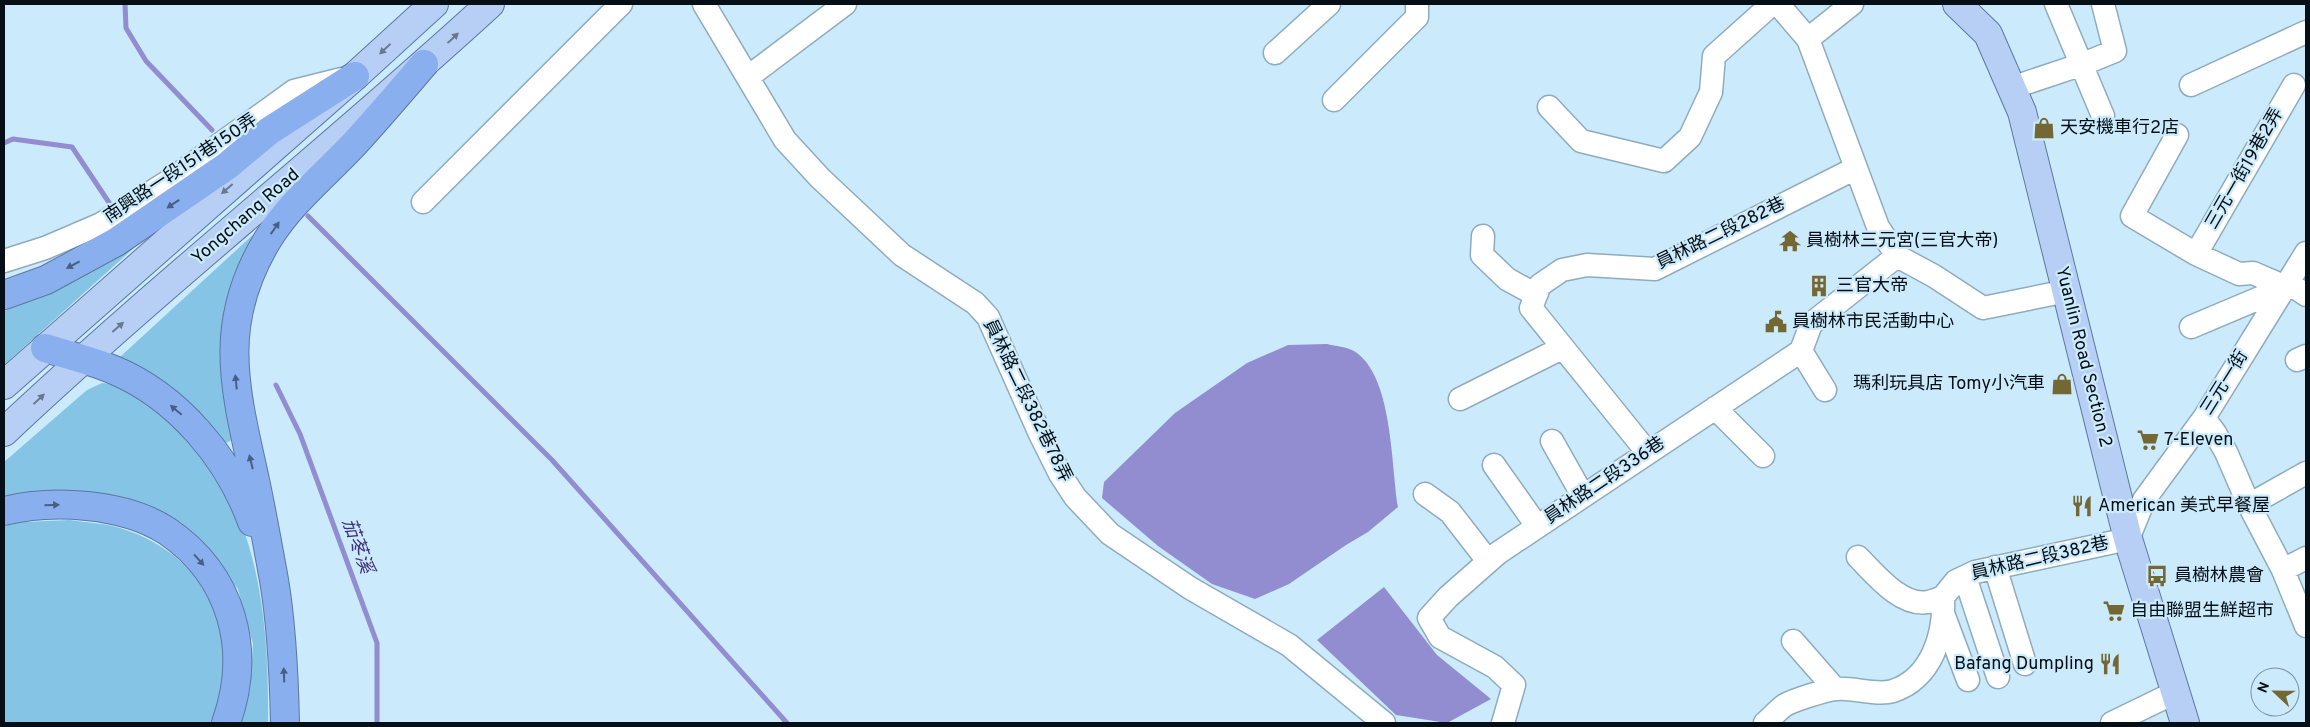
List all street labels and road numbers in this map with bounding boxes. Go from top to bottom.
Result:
street label: 三元一街19巷2弄 [2201,104,2289,234]
street label: 南興路一段151巷150弄 [100,109,262,229]
street label: Yongchang Road [187,164,305,270]
street label: 員林路二段282巷 [1653,193,1789,275]
street label: Yuanlin Road Section 2 [2049,264,2117,450]
street label: 員林路二段382巷78弄 [978,316,1076,486]
street label: 三元一街 [2196,346,2254,420]
street label: 員林路二段336巷 [1540,432,1670,530]
street label: 員林路二段382巷 [1969,532,2111,586]

